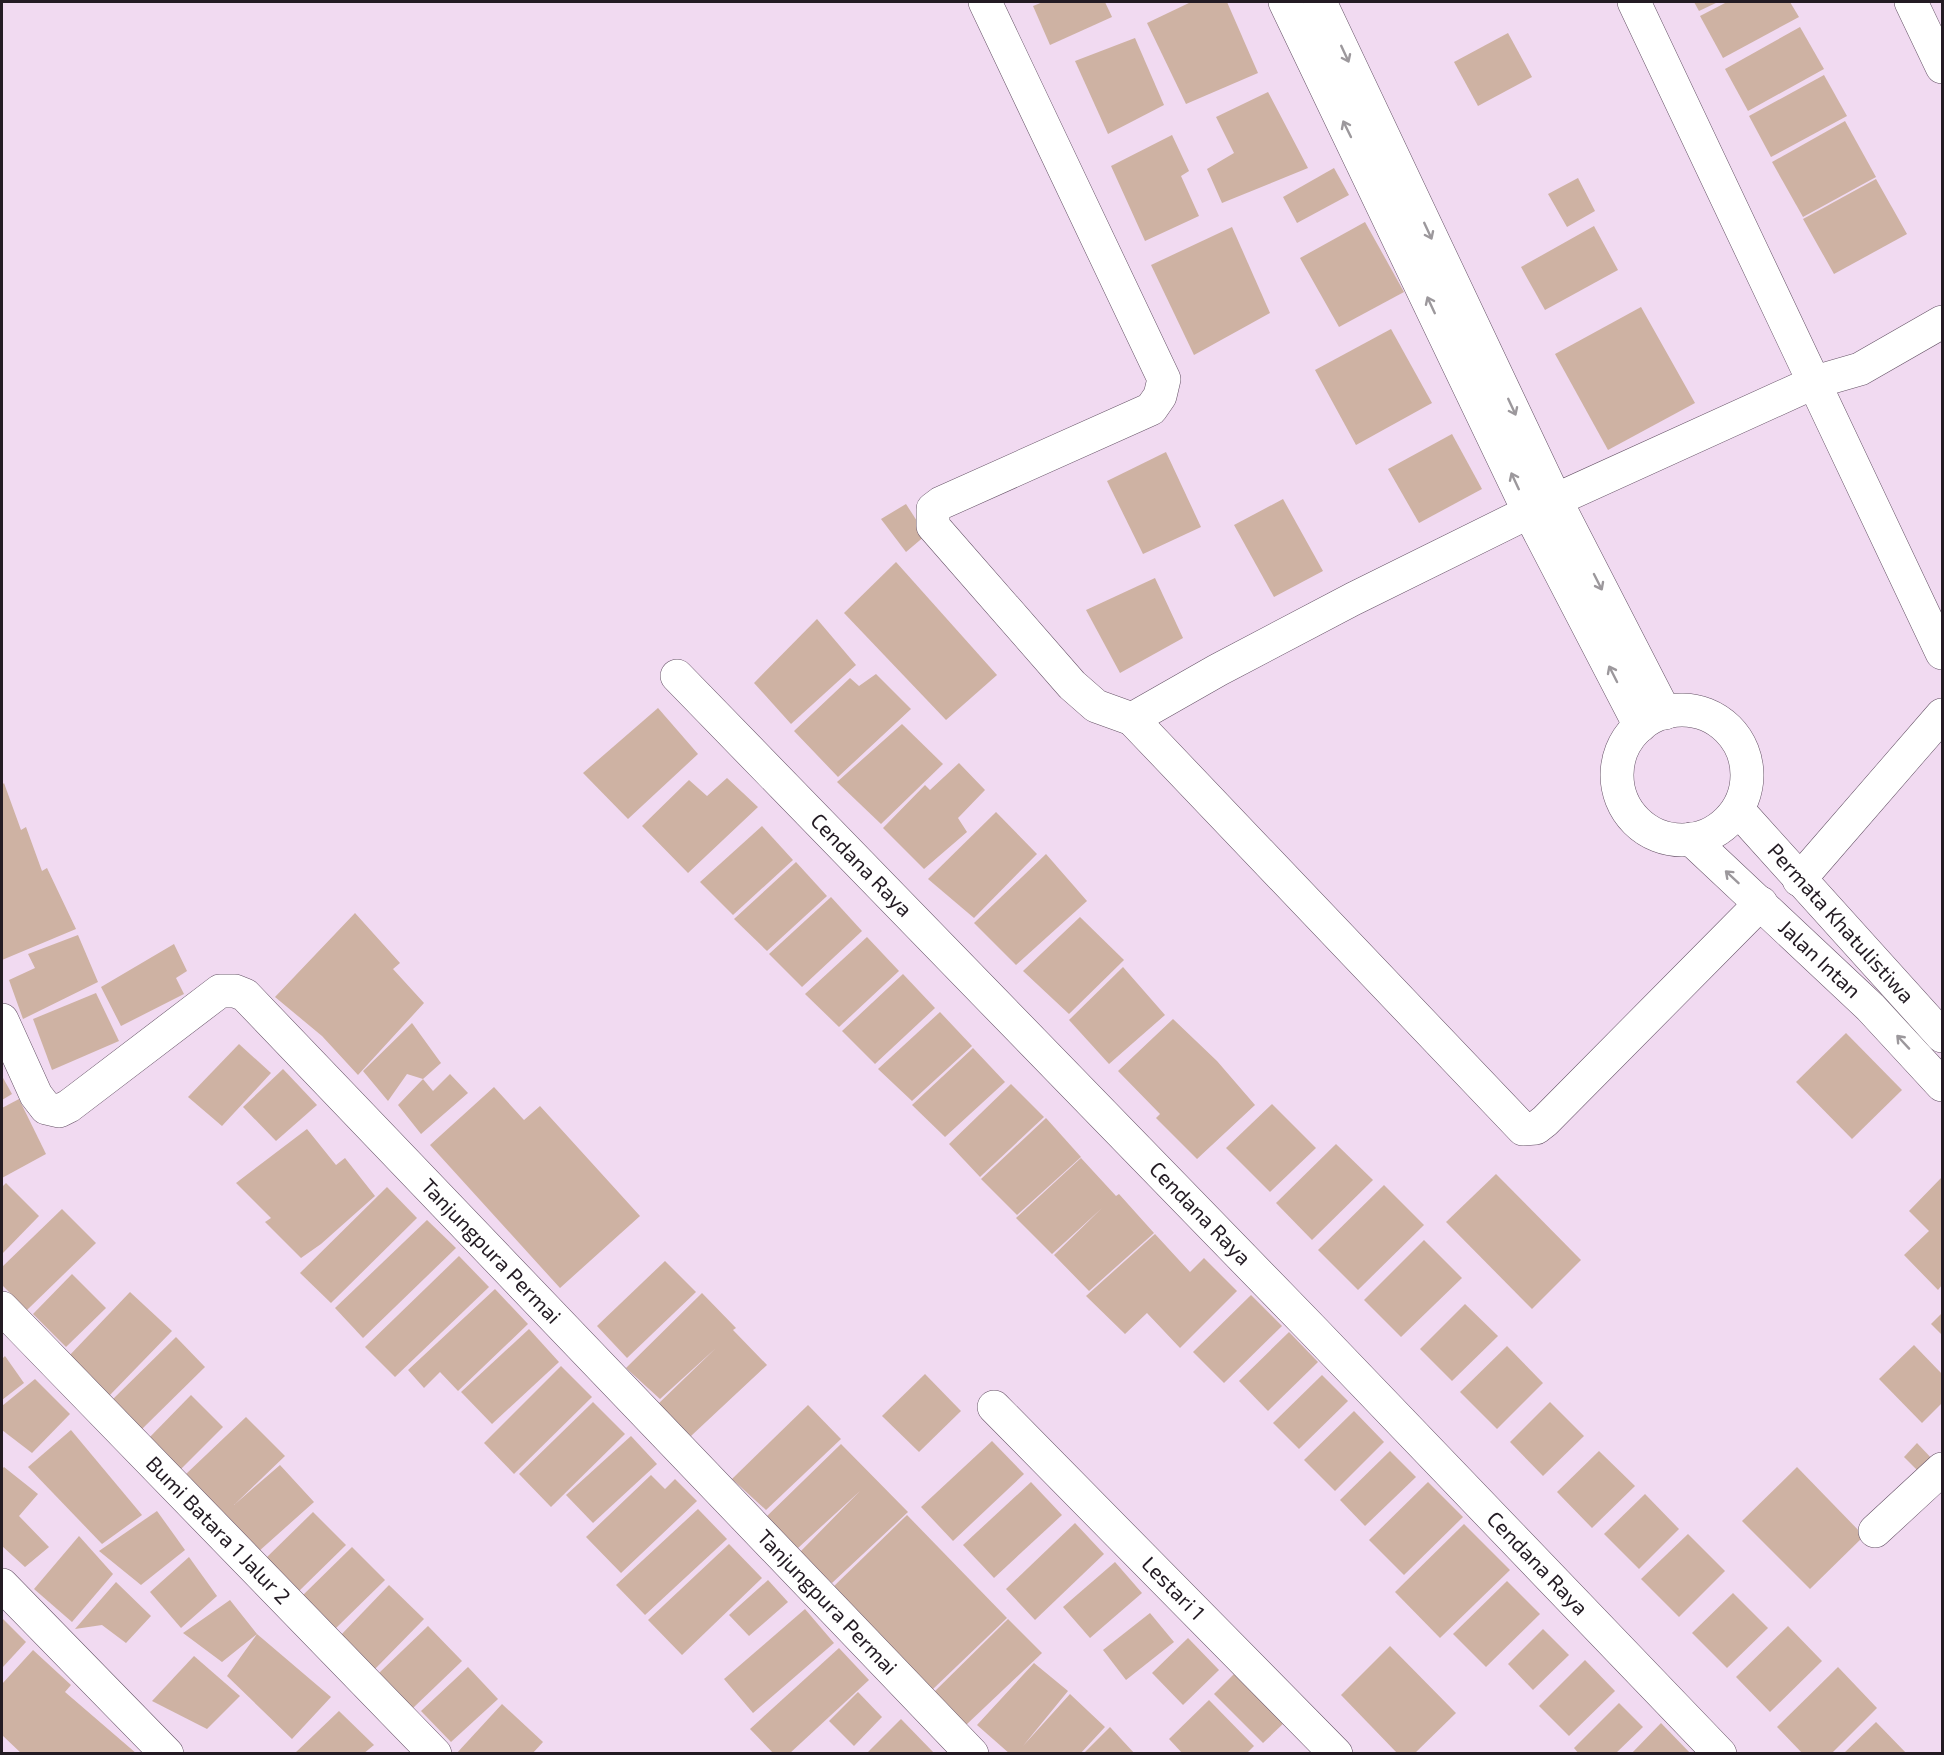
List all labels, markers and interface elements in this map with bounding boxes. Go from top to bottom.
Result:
one-way arrow [1339,45,1351,63]
one-way arrow [1341,121,1352,139]
one-way arrow [1423,221,1435,239]
one-way arrow [1425,297,1437,315]
one-way arrow [1506,397,1518,415]
one-way arrow [1508,473,1520,491]
one-way arrow [1593,572,1604,590]
one-way arrow [1607,665,1618,683]
street label: Cendana Raya [806,807,918,921]
street label: Permata Khatulistiwa [1763,838,1920,1008]
one-way arrow [1725,870,1740,884]
street label: Jalan Intan [1774,914,1866,1003]
one-way arrow [1896,1035,1910,1050]
street label: Cendana Raya [1145,1156,1257,1270]
street label: Tanjungpura Permai [417,1173,567,1328]
street label: Bumi Batara 1 Jalur 2 [142,1450,296,1608]
street label: Cendana Raya [1483,1505,1594,1620]
street label: Tanjungpura Permai [753,1524,903,1679]
street label: Lestari 1 [1137,1551,1211,1624]

